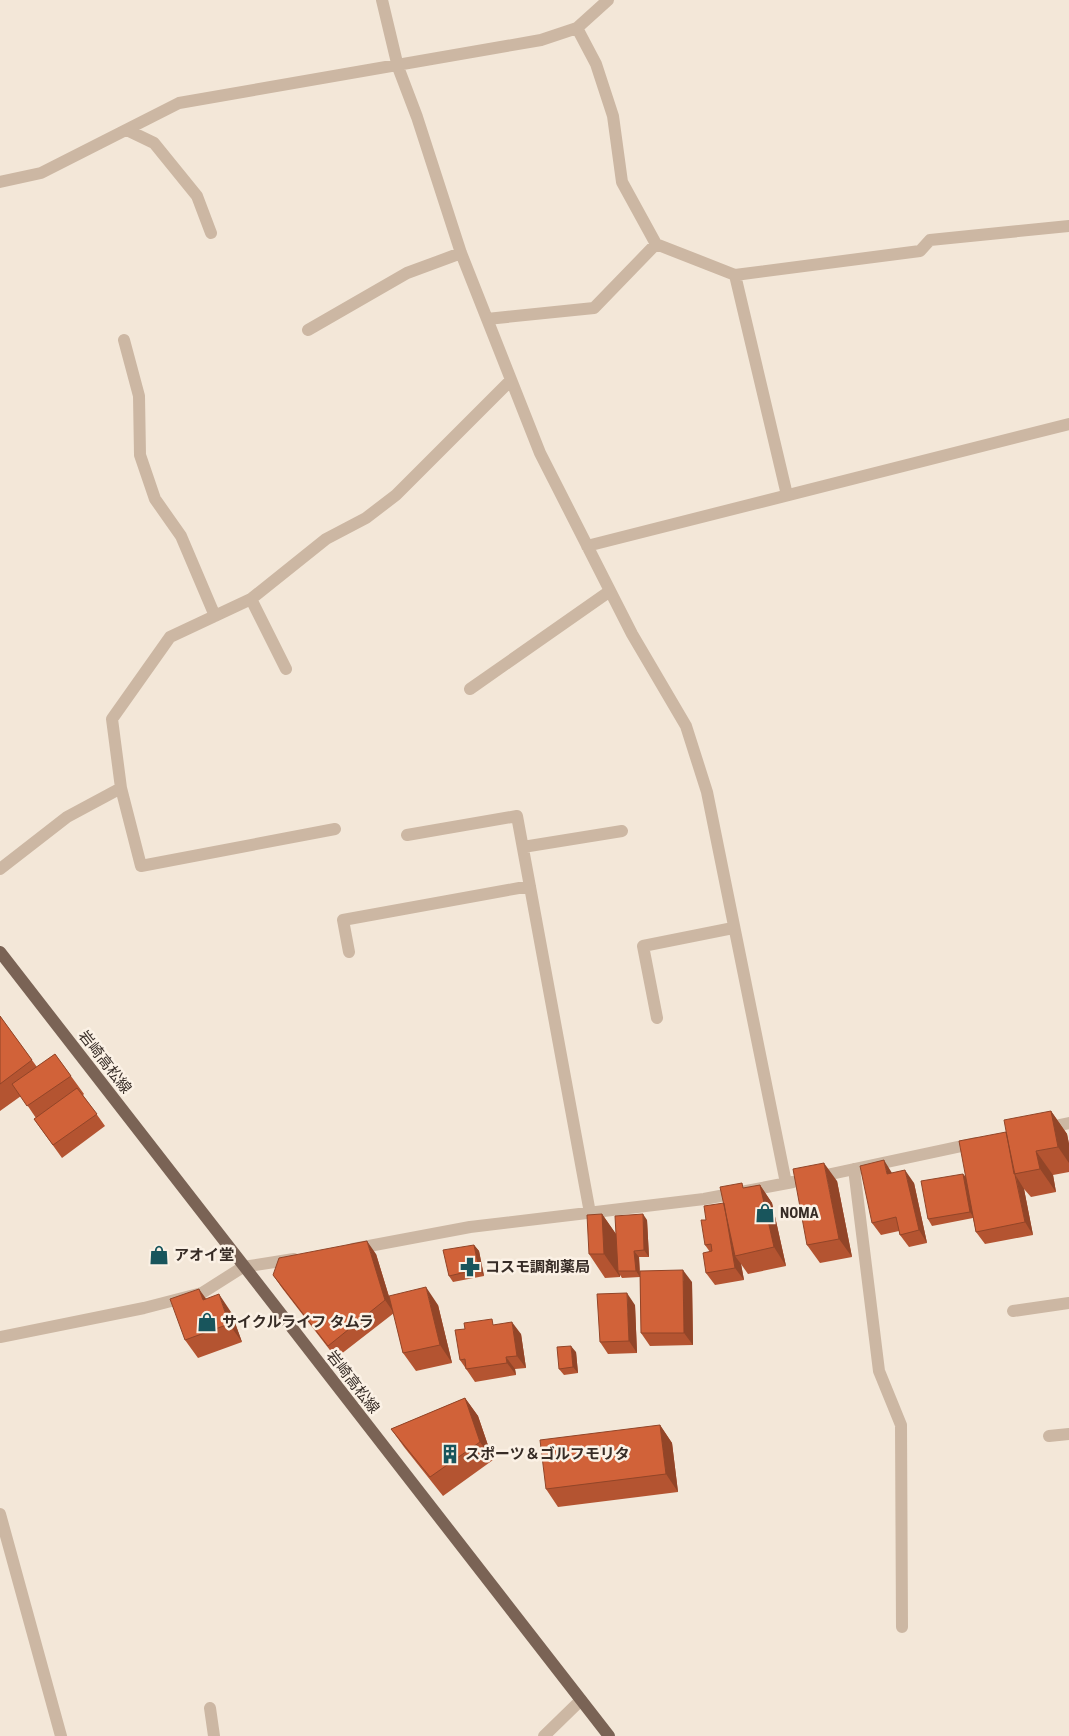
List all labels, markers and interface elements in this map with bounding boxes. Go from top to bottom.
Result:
street label: 岩崎高松線 [75,1027,135,1097]
shop icon: NOMA [754,1202,776,1224]
place label: NOMA [780,1204,819,1222]
shop icon: アオイ堂 [148,1244,170,1266]
place label: アオイ堂 [174,1246,234,1264]
pharmacy icon: コスモ調剤薬局 [459,1256,481,1278]
place label: コスモ調剤薬局 [485,1258,590,1276]
shop icon: サイクルライフ タムラ [196,1311,218,1333]
place label: サイクルライフ タムラ [222,1313,374,1331]
street label: 岩崎高松線 [323,1347,383,1417]
building icon: スポーツ＆ゴルフモリタ [439,1443,461,1465]
place label: スポーツ＆ゴルフモリタ [465,1445,630,1463]

